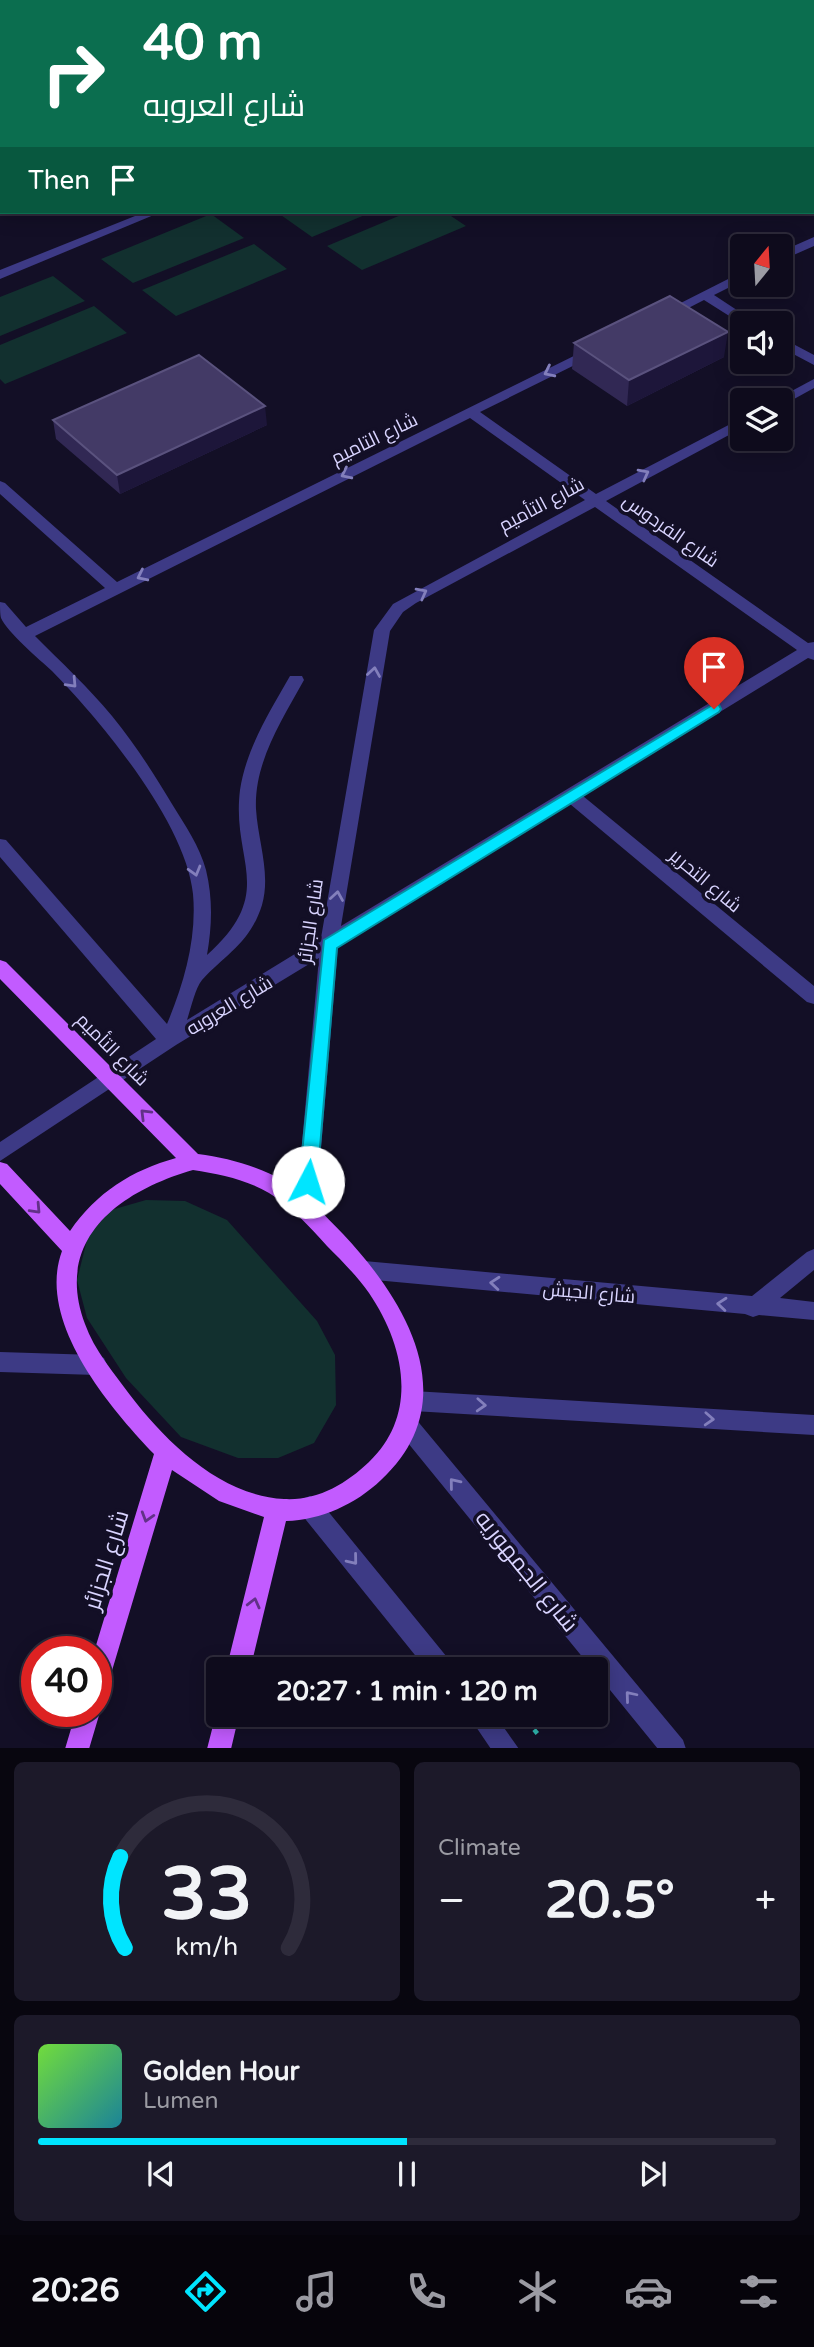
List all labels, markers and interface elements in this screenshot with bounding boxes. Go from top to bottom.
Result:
text: 40 m [143,14,262,73]
icon: right [28,28,119,119]
text: شارع العروبه [143,87,305,125]
icon: arrive [104,161,142,199]
text: Then [28,165,90,196]
north arrow [730,234,793,298]
map controls [730,234,793,451]
button: sound [730,311,793,374]
one-way arrow [544,364,556,378]
button: layers [730,388,793,451]
street label: شارع التاميم [328,409,422,471]
one-way arrow [341,465,353,479]
one-way arrow [637,469,650,482]
street label: شارع التأميم [495,472,589,538]
street label: شارع الفردوس [617,490,723,574]
one-way arrow [137,567,149,581]
one-way arrow [415,588,427,601]
pin [684,637,744,709]
icon: arrive [695,648,733,686]
one-way arrow [366,666,381,678]
one-way arrow [64,674,76,687]
street label: شارع التحرير [663,844,746,919]
one-way arrow [187,865,202,877]
street label: شارع الجزائر [294,877,330,966]
one-way arrow [329,891,344,902]
street label: شارع العروبه [183,972,277,1042]
street label: شارع التأميم [70,1008,154,1092]
one-way arrow [140,1109,153,1122]
position arrow [271,1145,345,1219]
one-way arrow [28,1201,40,1214]
one-way arrow [489,1276,500,1291]
street label: شارع الجيش [542,1278,636,1310]
one-way arrow [716,1297,727,1312]
one-way arrow [476,1398,487,1413]
one-way arrow [703,1411,714,1426]
one-way arrow [450,1478,462,1491]
street label: شارع الجمهوريه [468,1505,584,1639]
street label: شارع الجزائر [78,1507,136,1616]
one-way arrow [140,1511,155,1523]
one-way arrow [345,1551,357,1564]
one-way arrow [246,1597,260,1609]
speed limit sign: 40 [21,1636,112,1727]
text: 20:27 · 1 min · 120 m [276,1676,538,1707]
one-way arrow [626,1691,638,1704]
text: Climate [438,1834,521,1862]
text: 33 [161,1851,253,1939]
text: 20.5° [545,1869,675,1932]
text: − [438,1878,465,1924]
text: + [755,1878,776,1924]
text: km/h [176,1931,238,1961]
text: Golden Hour [143,2056,300,2087]
text: Lumen [143,2087,218,2115]
icon: previous [142,2155,180,2193]
icon: pause [388,2155,426,2193]
icon: next [634,2155,672,2193]
icon: directions [181,2267,230,2316]
icon: music [292,2267,341,2316]
icon: phone [402,2267,451,2316]
icon: climate [513,2267,562,2316]
icon: car [624,2267,673,2316]
icon: filters [734,2267,783,2316]
text: 20:26 [31,2272,120,2310]

